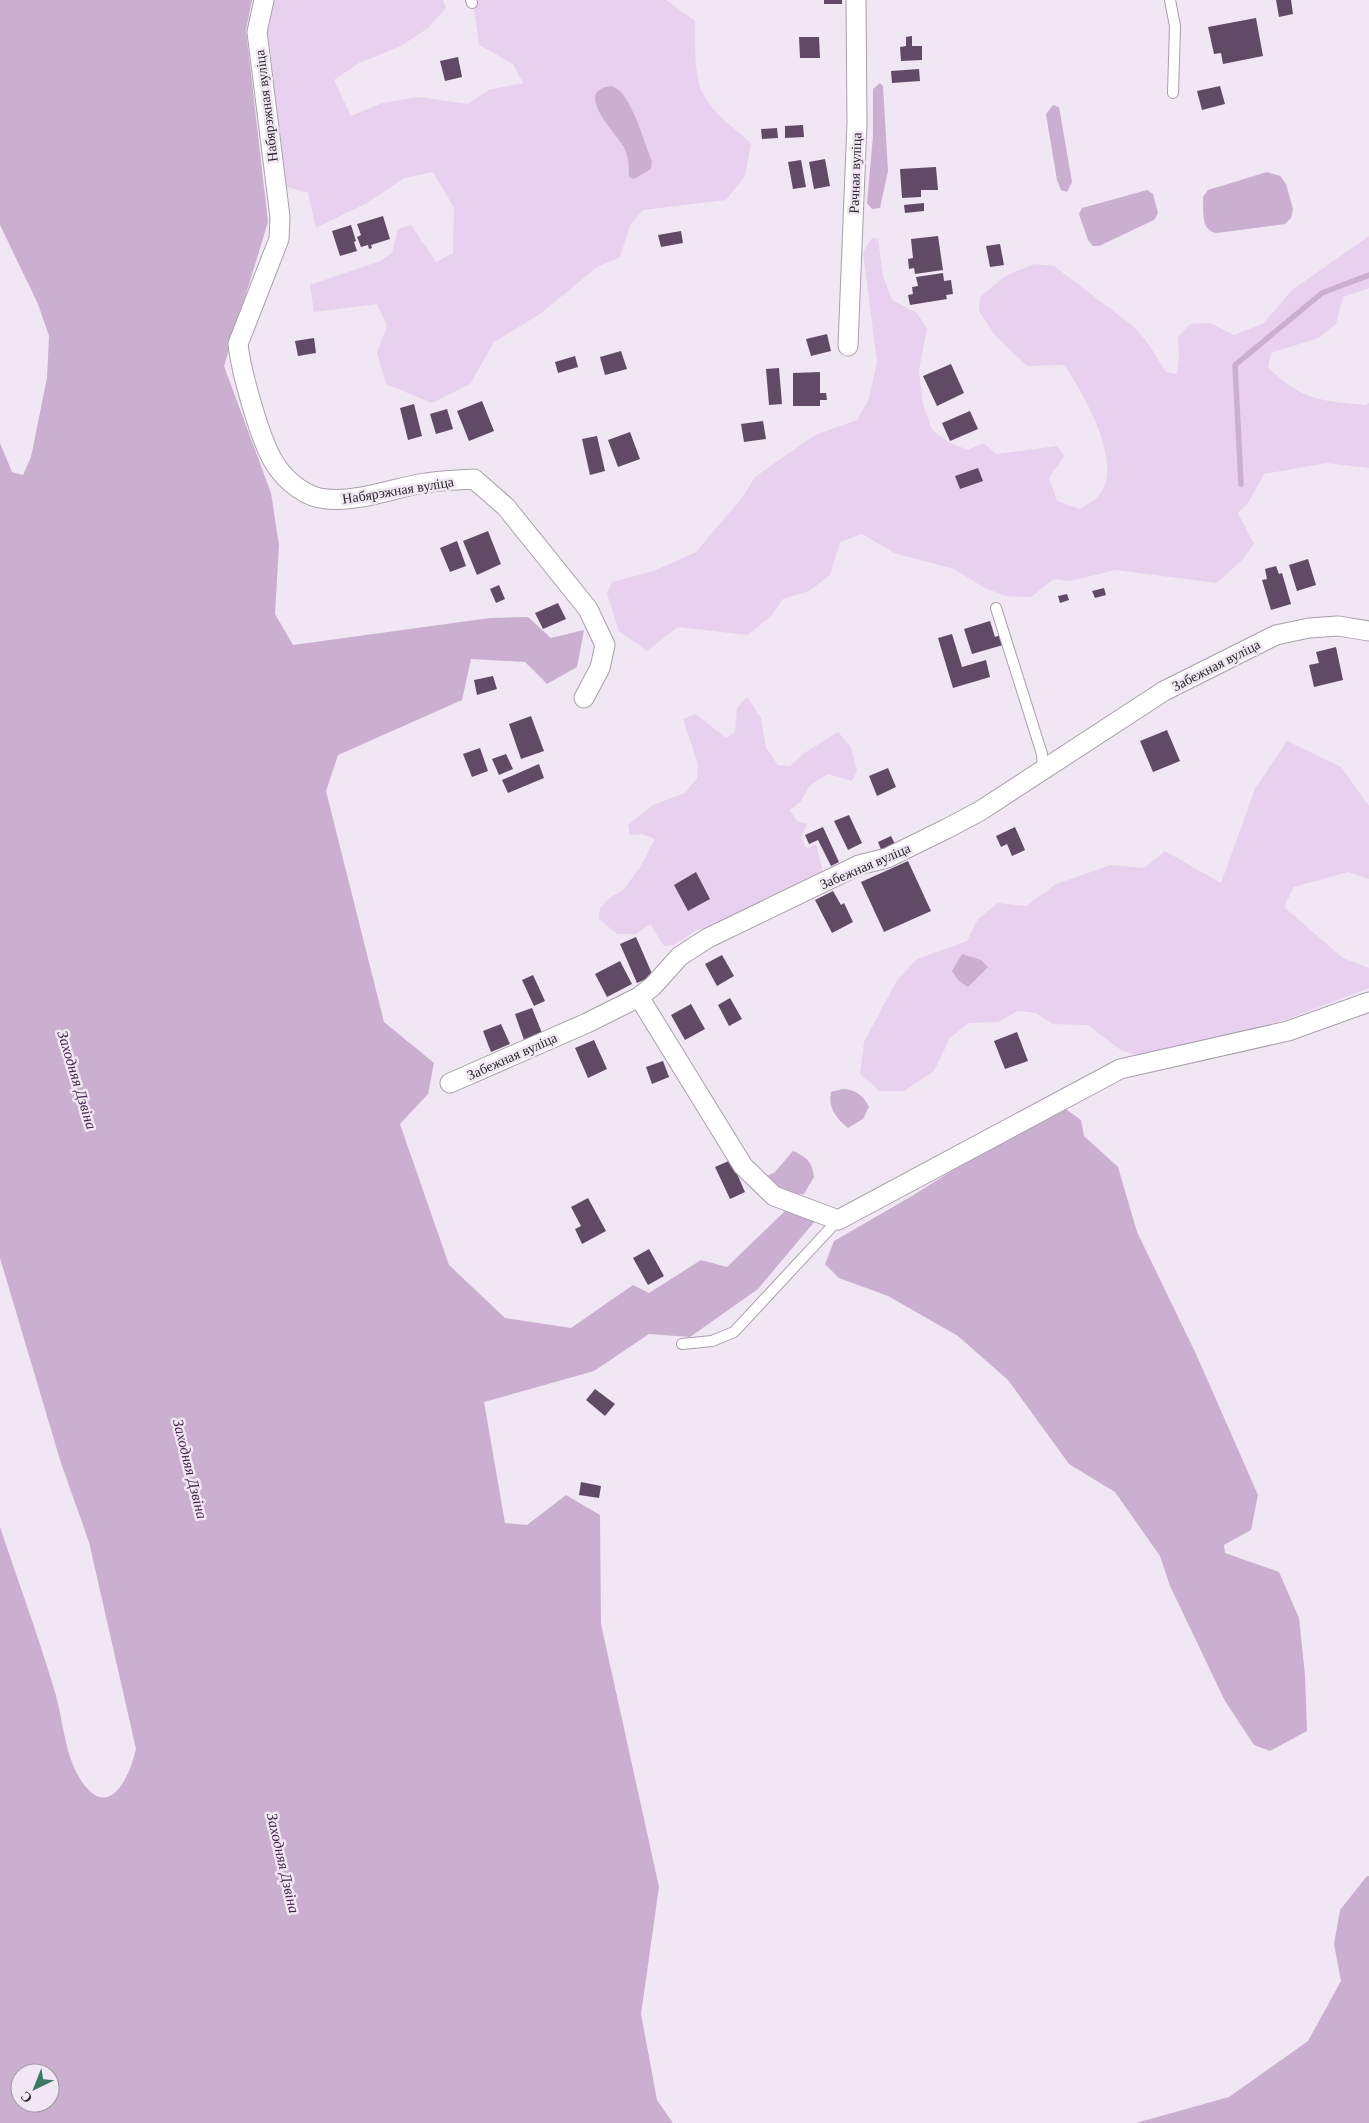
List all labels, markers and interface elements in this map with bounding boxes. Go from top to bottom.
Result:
street label: Набярэжная вуліца [252,48,281,163]
street label: Рачная вуліца [847,131,864,214]
street label: Набярэжная вуліца [341,474,456,507]
street label: Забежная вуліца [1170,636,1263,694]
street label: Забежная вуліца [818,840,913,892]
water label: Заходняя Дзвіна [54,1029,100,1131]
street label: Забежная вуліца [465,1030,560,1083]
water label: Заходняя Дзвіна [170,1417,210,1521]
water label: Заходняя Дзвіна [264,1811,302,1915]
north arrow [10,2063,60,2113]
text: С [18,2088,35,2106]

